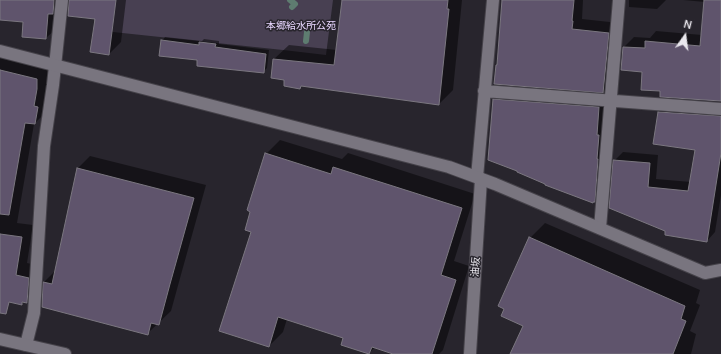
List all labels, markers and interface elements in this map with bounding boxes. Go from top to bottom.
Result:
north arrow [665,16,705,56]
text: N [682,16,694,32]
park label: 本郷給水所公苑 [266,20,336,32]
street label: 油坂 [469,257,483,277]

